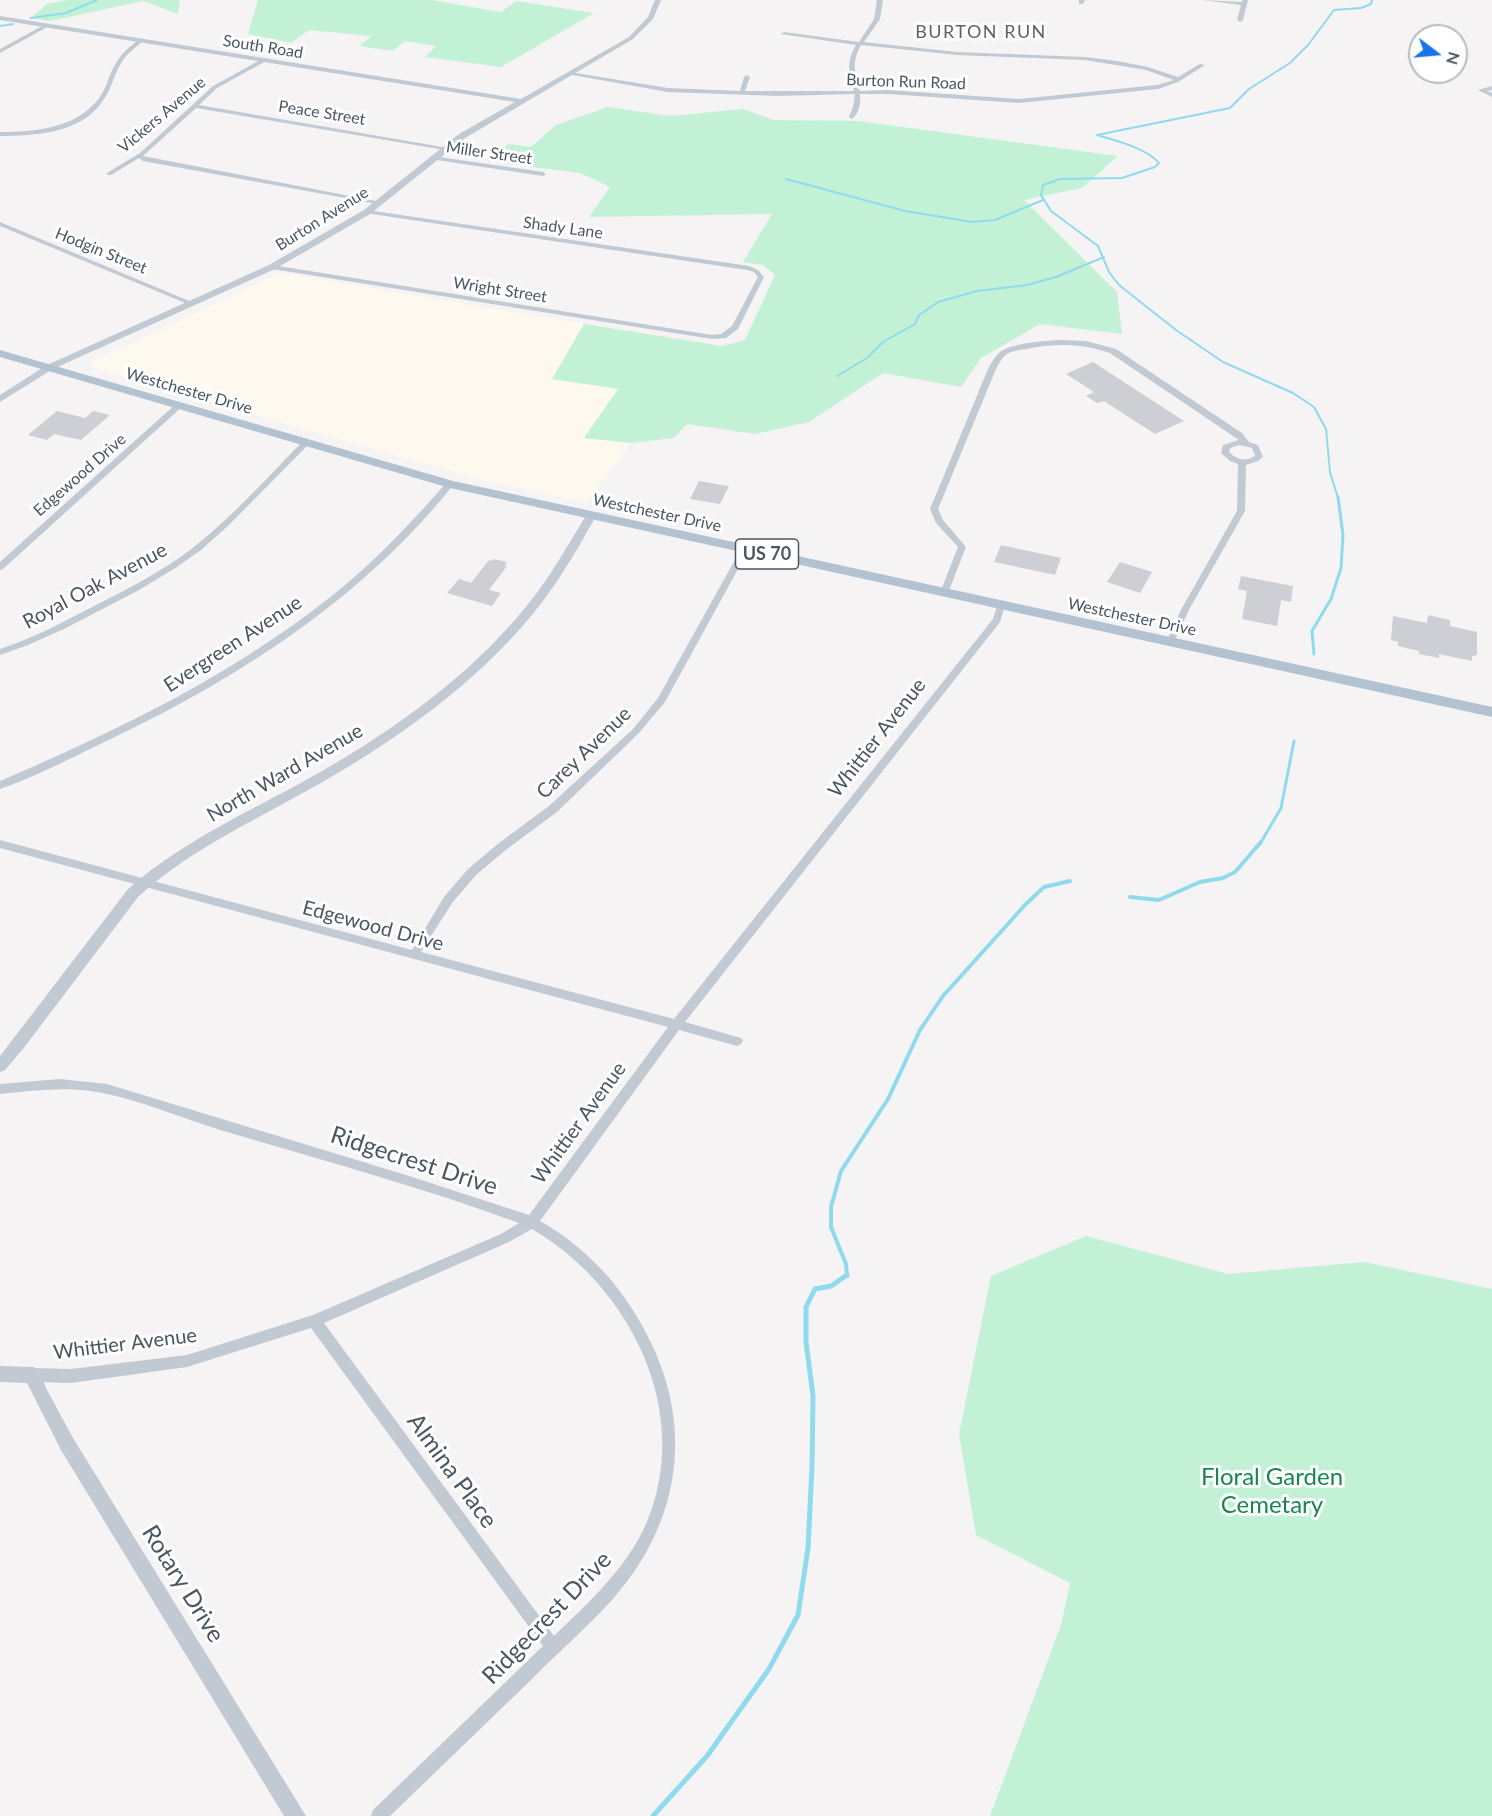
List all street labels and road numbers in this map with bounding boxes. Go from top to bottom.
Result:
street label: South Road [222,31,304,63]
street label: Burton Run Road [846,70,966,94]
street label: Vickers Avenue [114,73,210,157]
street label: Peace Street [277,97,367,129]
street label: Miller Street [445,137,533,169]
street label: Burton Avenue [272,183,372,255]
street label: Shady Lane [522,213,604,243]
street label: Hodgin Street [52,224,150,278]
street label: Wright Street [452,273,548,307]
street label: Westchester Drive [123,364,255,418]
street label: Edgewood Drive [30,430,130,520]
street label: Westchester Drive [591,490,723,536]
street label: Royal Oak Avenue [19,538,171,634]
road number: US 70 [736,539,798,569]
street label: Evergreen Avenue [160,590,306,698]
street label: Westchester Drive [1066,594,1198,640]
street label: Whittier Avenue [823,674,931,802]
street label: Carey Avenue [532,702,636,804]
street label: North Ward Avenue [203,719,367,827]
street label: Edgewood Drive [300,896,446,956]
street label: Whittier Avenue [527,1058,631,1188]
street label: Ridgecrest Drive [327,1120,501,1202]
street label: Whittier Avenue [52,1323,198,1365]
street label: Almina Place [401,1408,503,1534]
street label: Rotary Drive [136,1520,230,1648]
street label: Ridgecrest Drive [476,1546,618,1690]

